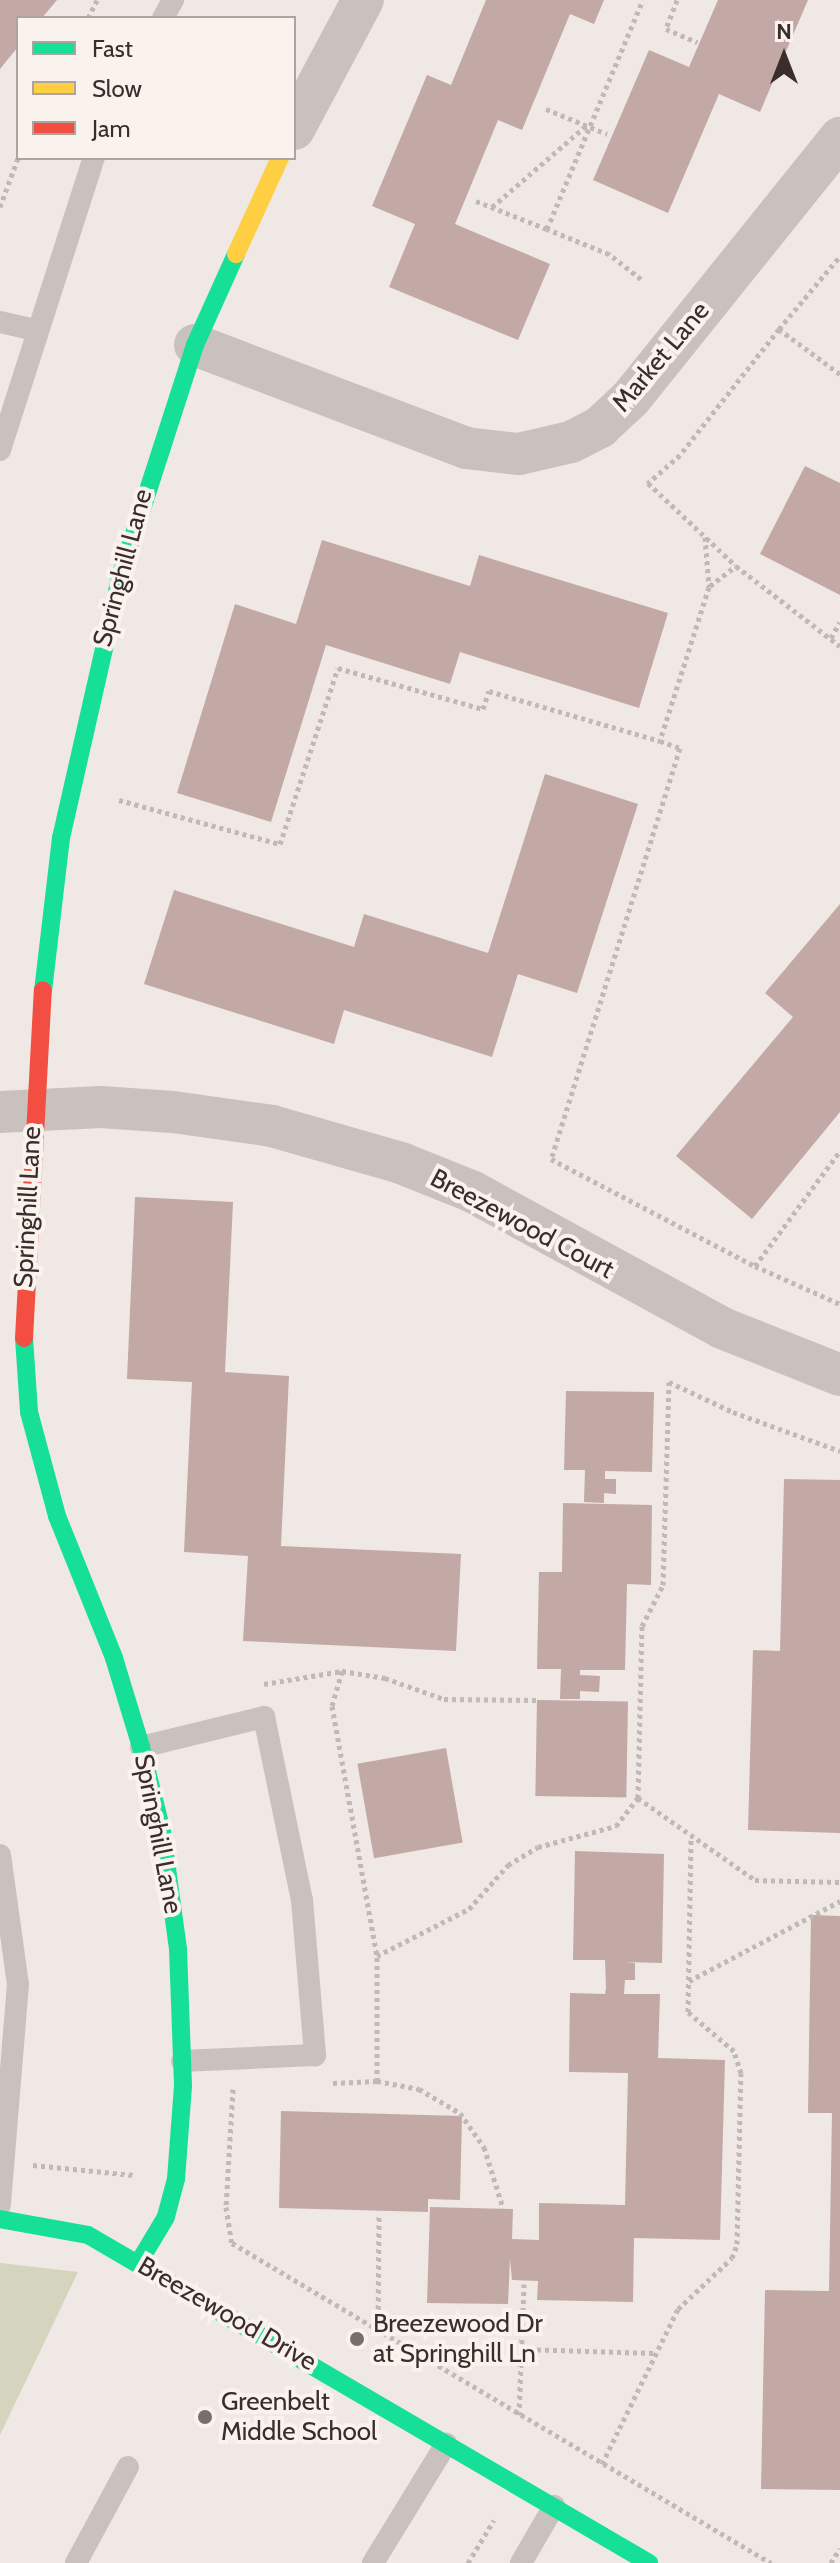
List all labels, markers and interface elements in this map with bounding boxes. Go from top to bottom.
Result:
legend [16,16,296,160]
north arrow [744,16,824,96]
text: N [776,18,792,45]
text: Fast [92,34,133,63]
text: Slow [92,74,142,103]
text: Jam [92,114,130,143]
street label: Market Lane [606,296,716,418]
street label: Springhill Lane [87,486,159,650]
street label: Springhill Lane [8,1125,48,1289]
street label: Breezewood Court [425,1163,619,1285]
street label: Springhill Lane [127,1752,189,1916]
street label: Breezewood Drive [132,2250,322,2378]
place label: Breezewood Dr at Springhill Ln [373,2308,543,2370]
marker: Breezewood Dr at Springhill Ln [348,2330,366,2348]
place label: Greenbelt Middle School [221,2386,377,2448]
marker: Greenbelt Middle School [196,2408,214,2426]

